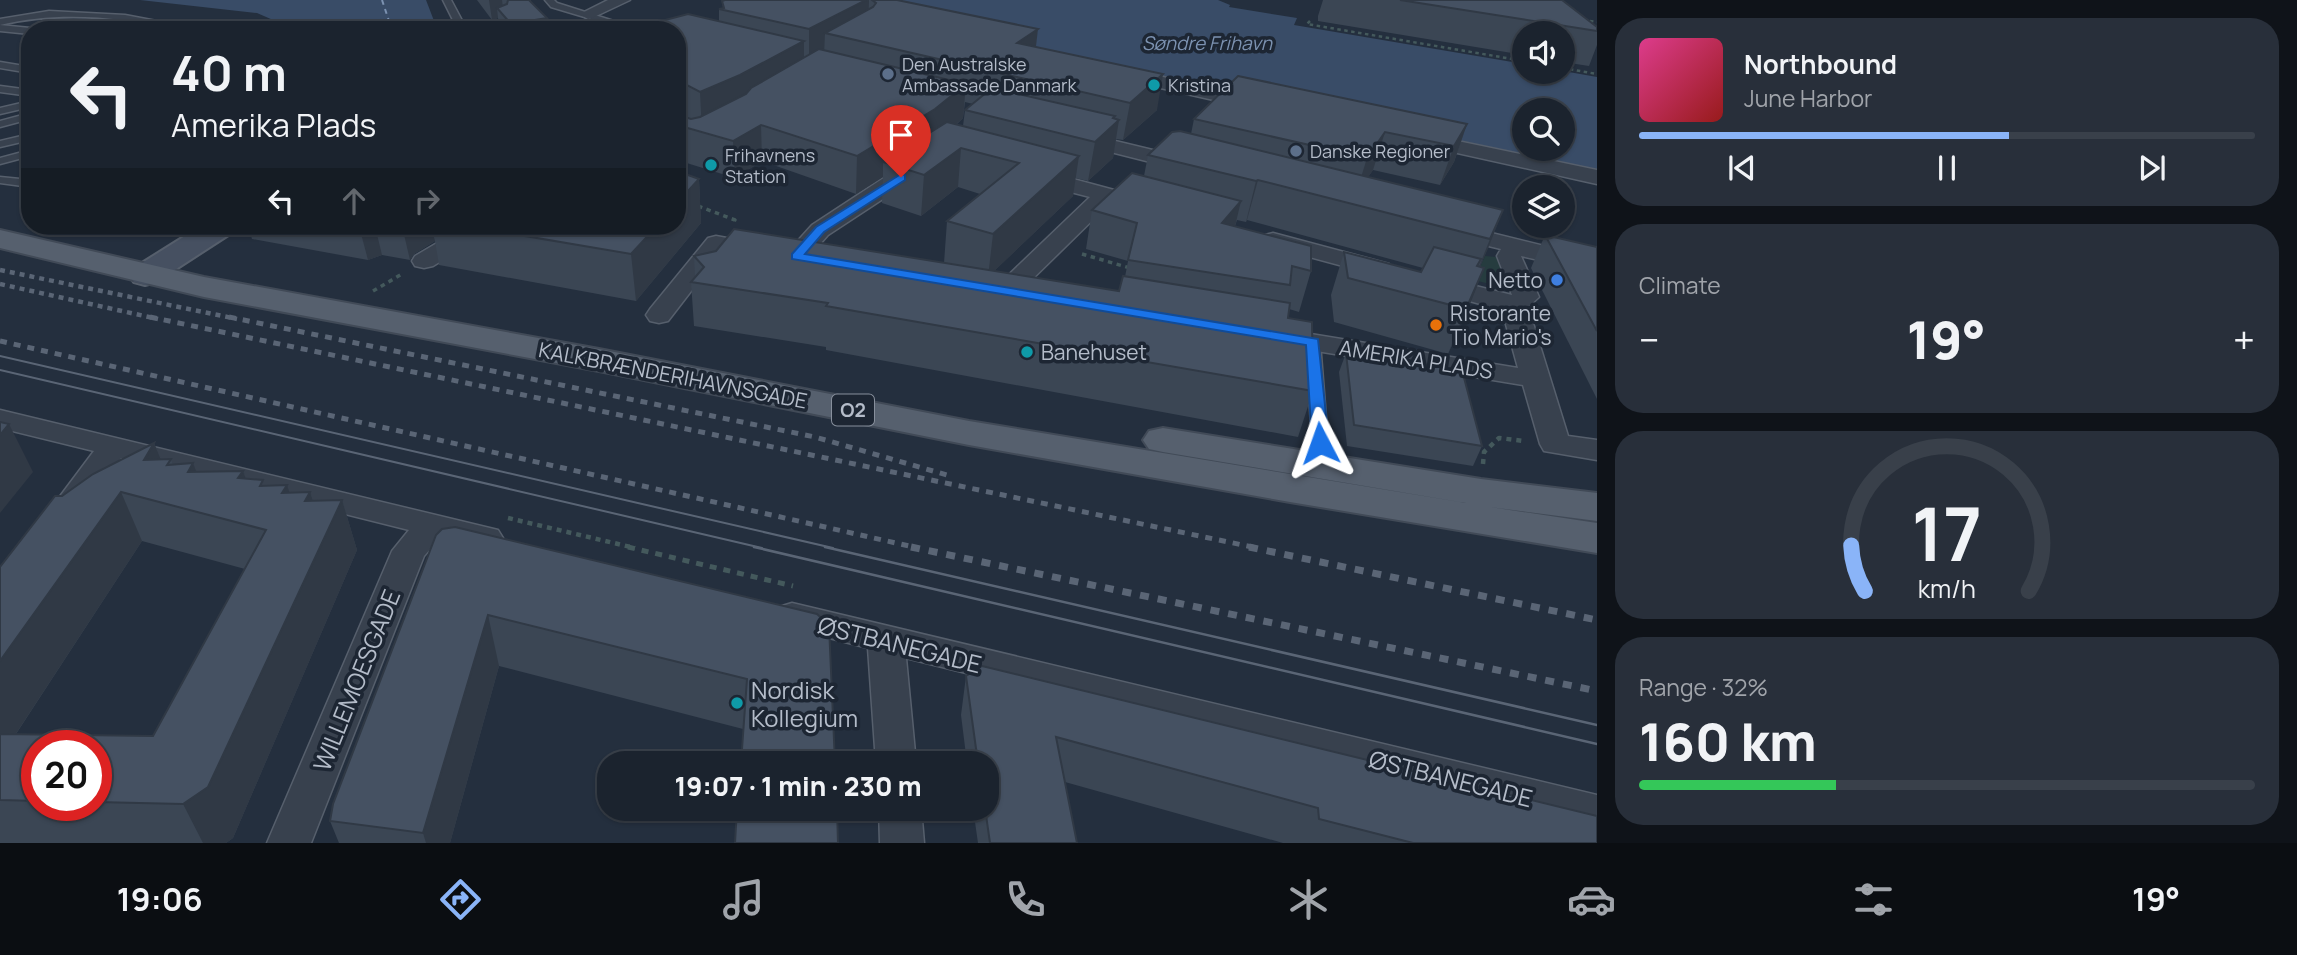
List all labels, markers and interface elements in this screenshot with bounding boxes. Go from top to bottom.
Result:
map controls [1512,21,1575,238]
button: sound [1512,21,1575,84]
water label: Søndre Frihavn [1142,30,1273,56]
text: 40 m [171,39,287,106]
text: Northbound [1744,46,1897,82]
icon: left [56,49,147,140]
place label: Den Australske Ambassade Danmark [902,52,1078,97]
marker: Den Australske Ambassade Danmark [880,66,896,82]
place label: Kristina [1168,73,1231,97]
marker: Kristina [1146,77,1162,93]
text: June Harbor [1744,82,1872,114]
button: search [1512,98,1575,161]
text: Amerika Plads [171,103,376,147]
pin [871,105,931,177]
icon: arrive [882,116,920,154]
place label: Danske Regioner [1310,139,1451,163]
place label: Frihavnens Station [725,143,815,188]
marker: Danske Regioner [1288,143,1304,159]
icon: previous [1723,149,1761,187]
icon: pause [1928,149,1966,187]
icon: next [2133,149,2171,187]
marker: Frihavnens Station [703,157,719,173]
button: layers [1512,175,1575,238]
icon: left [262,182,300,220]
icon: ahead [335,182,373,220]
icon: right [408,182,446,220]
place label: Netto [1488,266,1543,294]
text: Climate [1639,269,1721,301]
marker: Netto [1549,272,1565,288]
place label: Ristorante Tio Mario's [1450,299,1551,351]
text: 19° [1907,304,1986,375]
text: − [1639,313,1660,365]
text: + [2233,313,2255,365]
marker: Ristorante Tio Mario's [1428,317,1444,333]
street label: AMERIKA PLADS [1337,333,1495,385]
street label: KALKBRÆNDERIHAVNSGADE [536,335,810,415]
place label: Banehuset [1041,338,1147,366]
marker: Banehuset [1019,344,1035,360]
road number: O2 [832,394,874,426]
position arrow [1283,406,1357,480]
text: 17 [1912,483,1982,583]
text: km/h [1918,570,1976,605]
street label: WILLEMOESGADE [305,584,407,776]
street label: ØSTBANEGADE [815,608,985,680]
text: Range · 32% [1639,671,1768,703]
place label: Nordisk Kollegium [751,673,858,734]
marker: Nordisk Kollegium [729,695,745,711]
text: 160 km [1639,706,1817,777]
speed limit sign: 20 [21,730,112,821]
street label: ØSTBANEGADE [1366,742,1536,814]
text: 19:07 · 1 min · 230 m [675,768,921,804]
icon: directions [436,875,485,924]
icon: music [719,875,768,924]
icon: phone [1001,875,1050,924]
icon: climate [1284,875,1333,924]
icon: car [1567,875,1616,924]
icon: filters [1849,875,1898,924]
text: 19:06 [117,877,203,921]
text: 19° [2132,877,2180,921]

